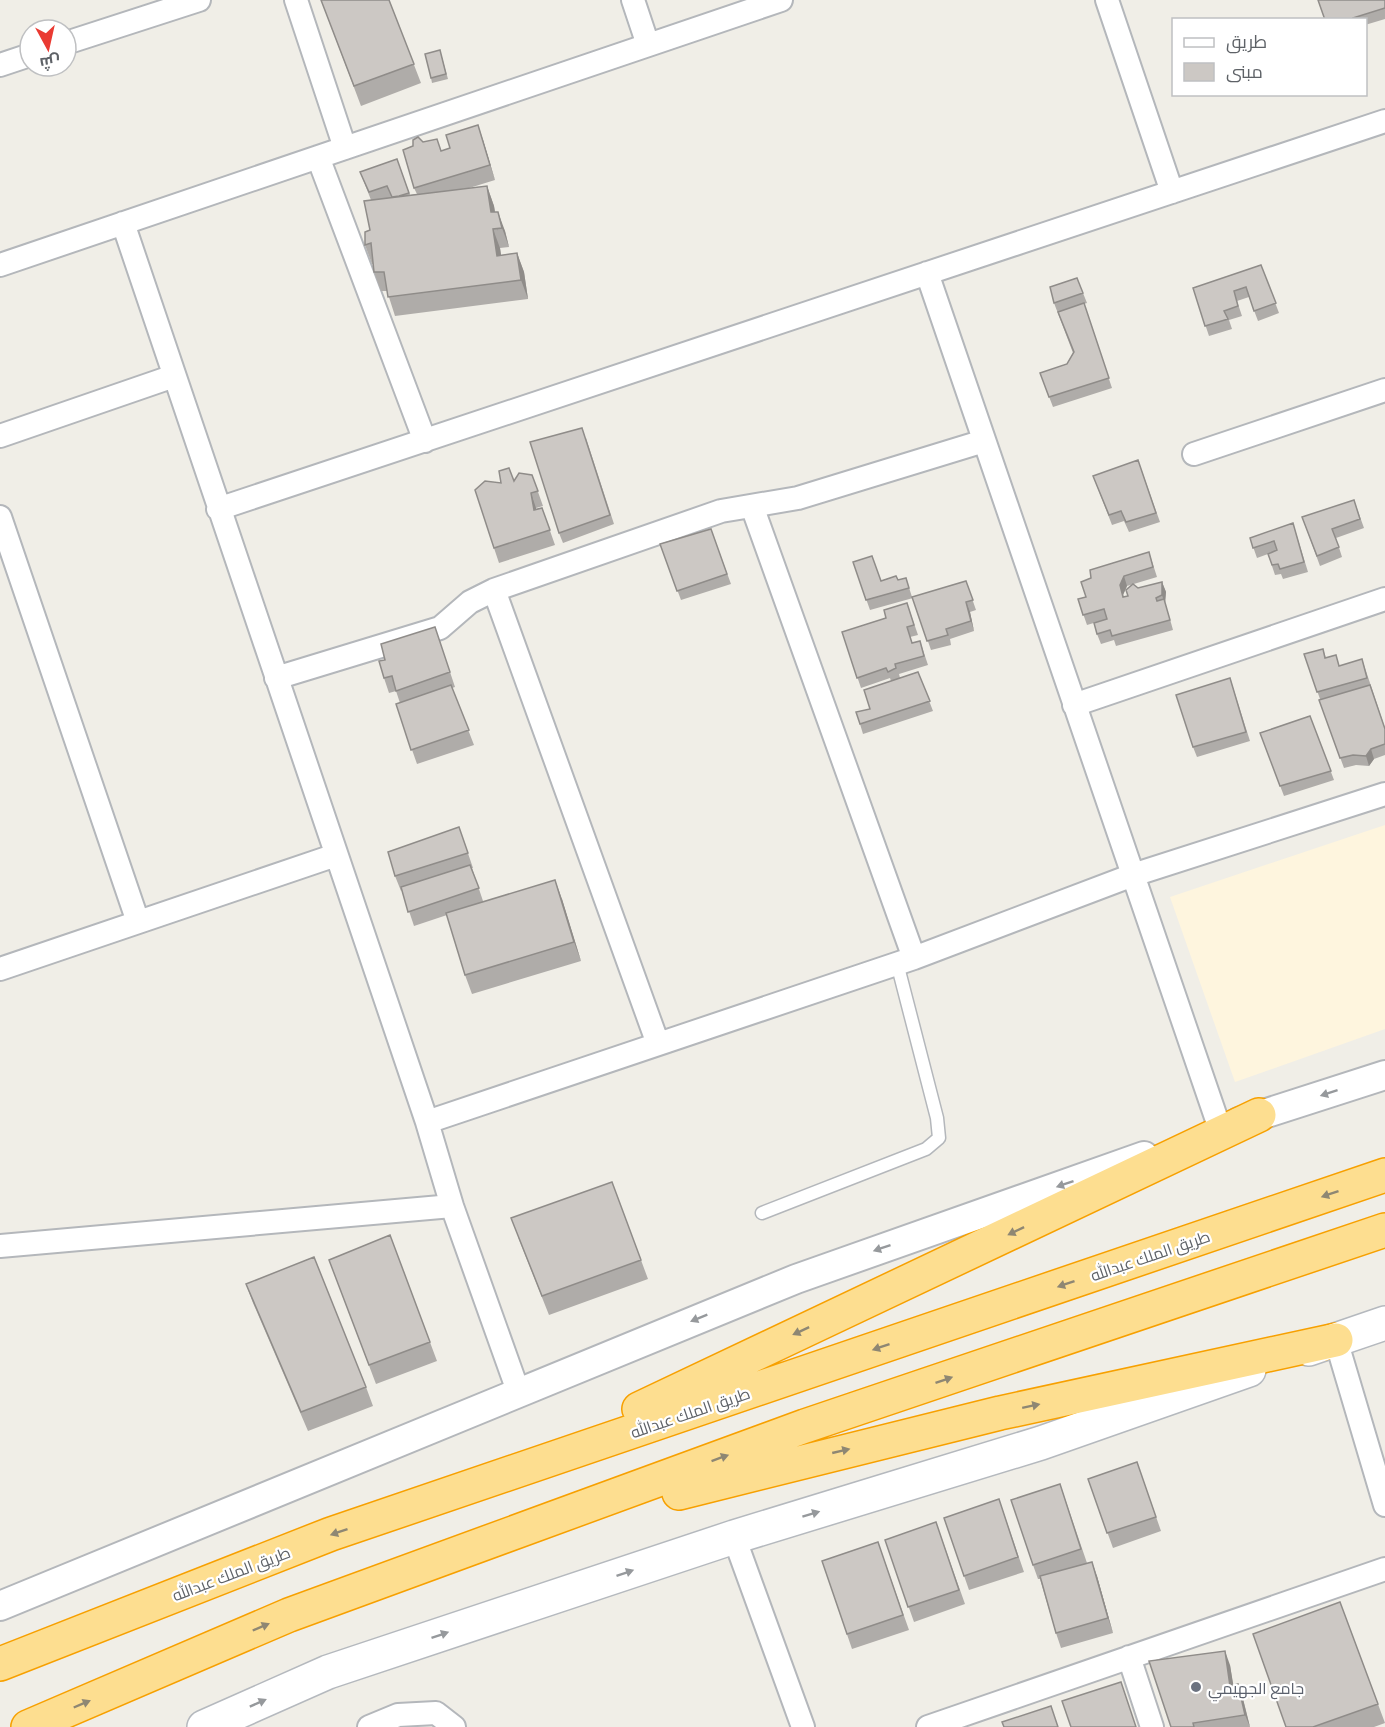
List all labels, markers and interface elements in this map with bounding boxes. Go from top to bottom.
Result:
north arrow [18,18,78,78]
legend [1172,18,1367,96]
text: طريق [1226,30,1267,54]
text: ش [39,52,62,74]
text: مبنى [1226,60,1263,83]
one-way arrow [1320,1089,1338,1098]
one-way arrow [1056,1179,1074,1189]
one-way arrow [1321,1189,1339,1199]
street label: طريق الملك عبدالله [1088,1226,1213,1286]
one-way arrow [1008,1227,1025,1236]
one-way arrow [873,1244,891,1254]
one-way arrow [1057,1280,1075,1289]
one-way arrow [690,1313,708,1323]
one-way arrow [793,1327,810,1336]
one-way arrow [872,1342,890,1352]
one-way arrow [935,1374,953,1384]
street label: طريق الملك عبدالله [628,1383,753,1443]
one-way arrow [1022,1401,1041,1410]
one-way arrow [832,1446,851,1455]
one-way arrow [711,1452,729,1462]
one-way arrow [802,1508,820,1518]
one-way arrow [330,1528,348,1537]
street label: طريق الملك عبدالله [169,1542,294,1606]
one-way arrow [616,1567,634,1577]
one-way arrow [252,1622,270,1631]
one-way arrow [431,1629,449,1639]
place label: جامع الجهيمي [1208,1678,1304,1702]
marker: جامع الجهيمي [1189,1680,1203,1694]
one-way arrow [73,1699,91,1708]
one-way arrow [249,1699,266,1708]

